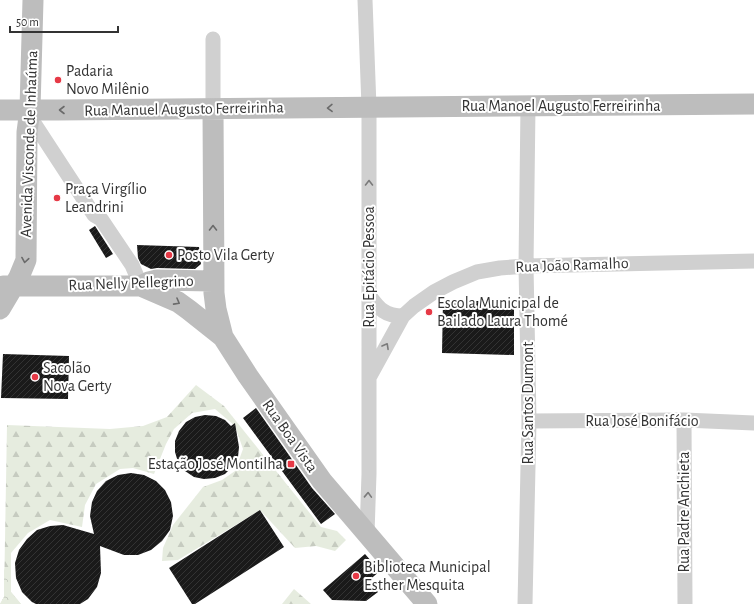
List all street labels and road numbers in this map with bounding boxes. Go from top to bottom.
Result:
street label: Avenida Visconde de Inhaúma [18,50,40,238]
street label: Rua Manoel Augusto Ferreirinha [461,98,661,114]
street label: Rua Manuel Augusto Ferreirinha [84,99,284,119]
street label: Rua Epitácio Pessoa [361,206,377,328]
street label: Rua João Ramalho [515,255,629,275]
street label: Rua Nelly Pellegrino [68,273,194,294]
street label: Rua Santos Dumont [520,342,536,464]
street label: Rua Boa Vista [259,397,321,475]
street label: Rua José Bonifácio [585,413,699,429]
street label: Rua Padre Anchieta [676,451,692,573]

